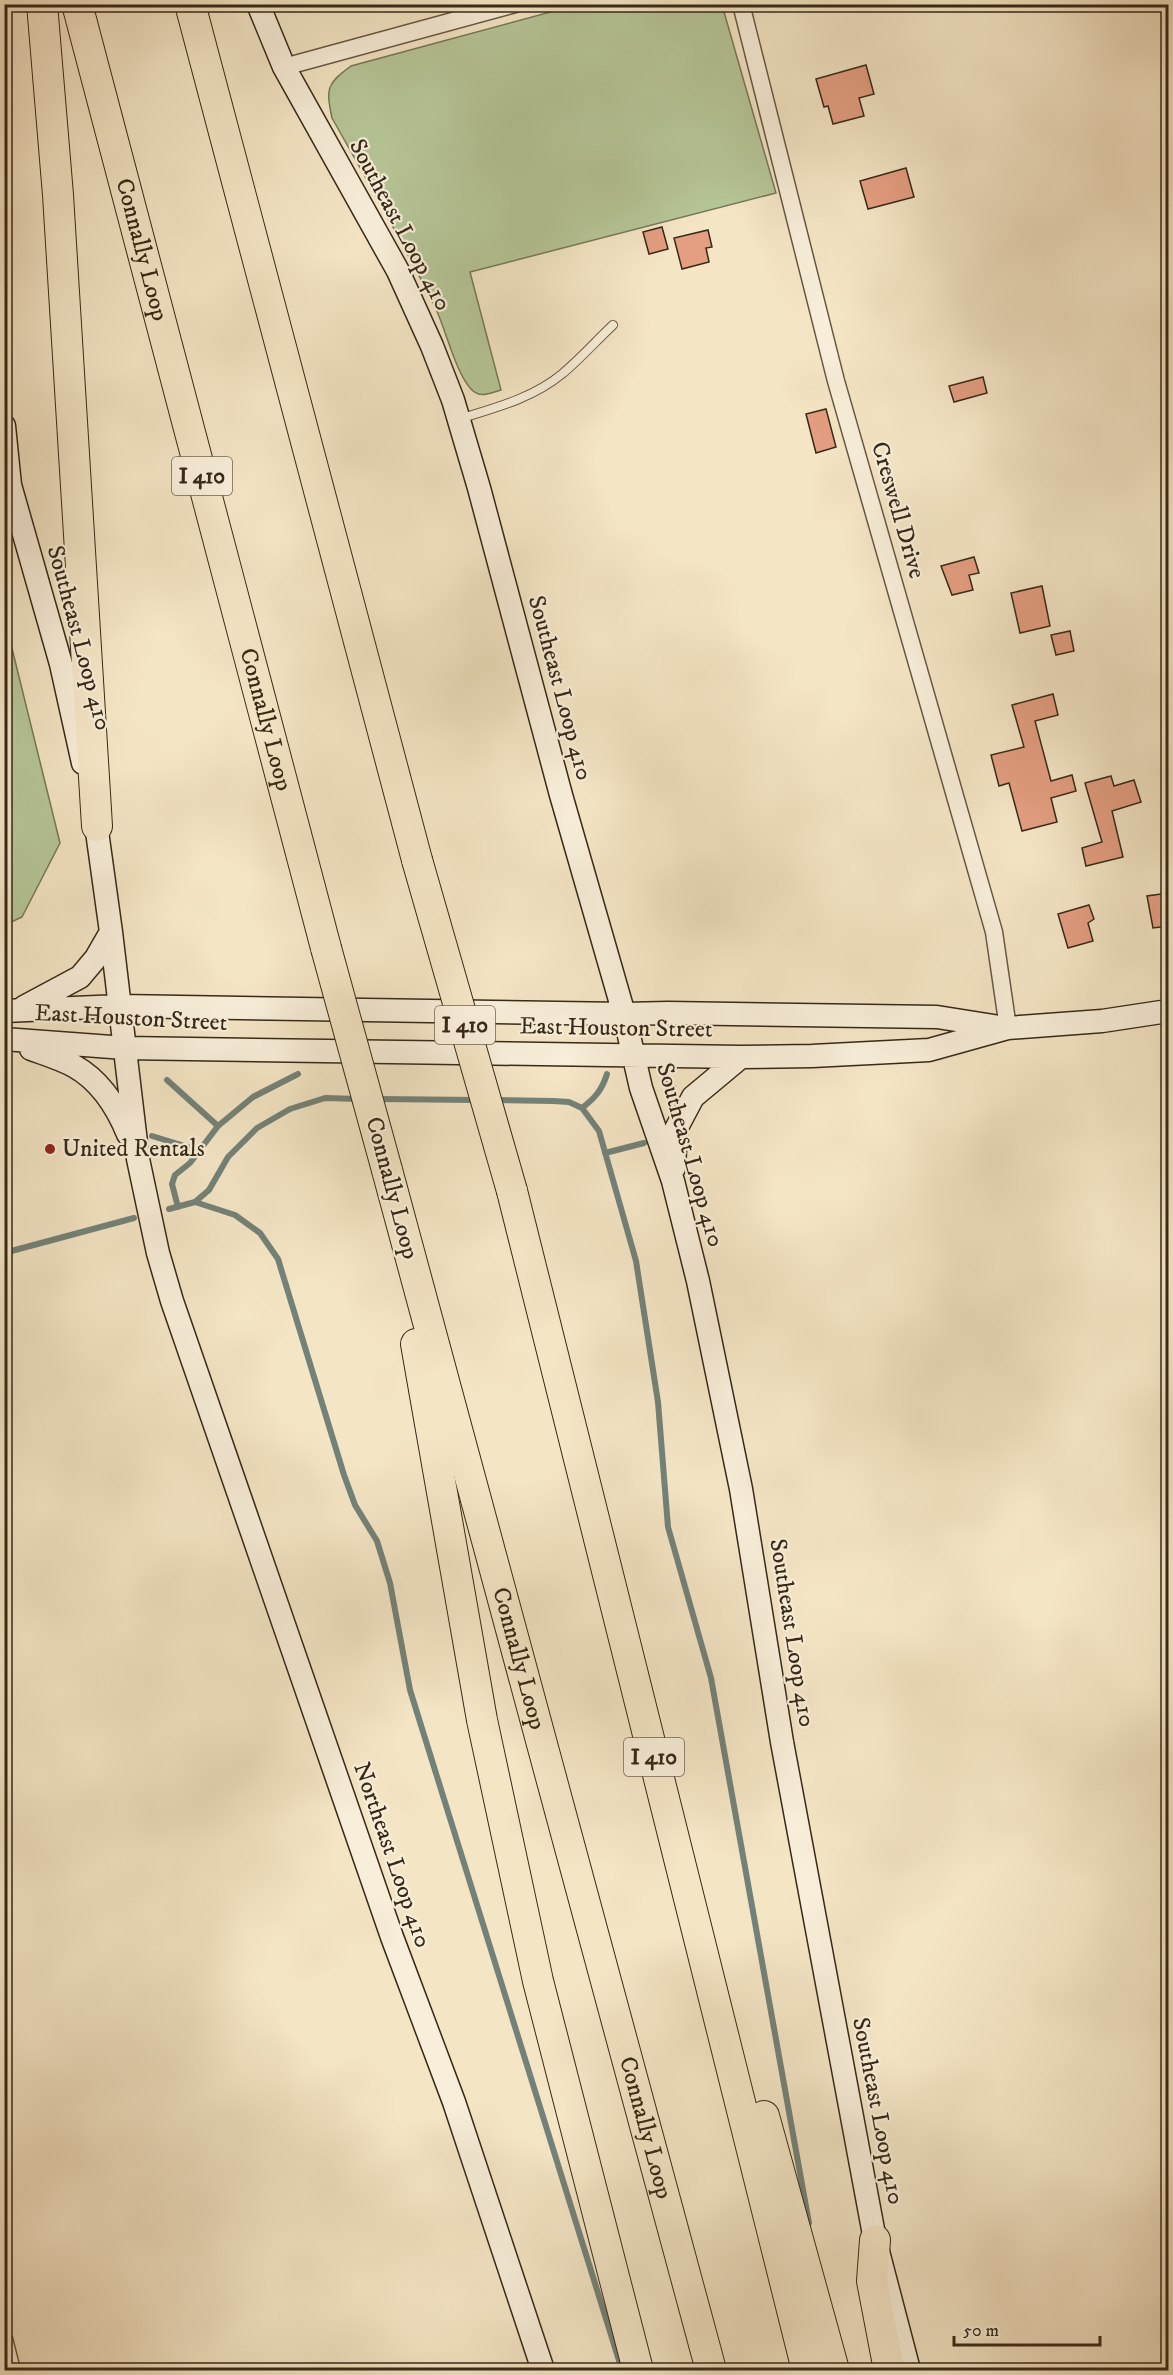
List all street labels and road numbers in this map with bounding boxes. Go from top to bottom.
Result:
street label: Southeast Loop 410 [342,134,458,316]
street label: Connally Loop [109,175,175,324]
street label: Creswell Drive [864,438,932,582]
road number: I 410 [172,457,232,495]
street label: Southeast Loop 410 [40,542,118,734]
street label: Southeast Loop 410 [521,592,599,784]
street label: Connally Loop [233,645,299,794]
street label: East Houston Street [34,998,228,1038]
road number: I 410 [435,1006,495,1044]
street label: East Houston Street [519,1011,713,1045]
street label: Southeast Loop 410 [649,1059,731,1251]
street label: Connally Loop [359,1113,425,1263]
street label: Southeast Loop 410 [762,1537,822,1729]
street label: Connally Loop [485,1584,552,1733]
road number: I 410 [624,1738,684,1776]
street label: Northeast Loop 410 [346,1758,438,1952]
street label: Southeast Loop 410 [845,2015,911,2207]
street label: Connally Loop [612,2053,679,2202]

